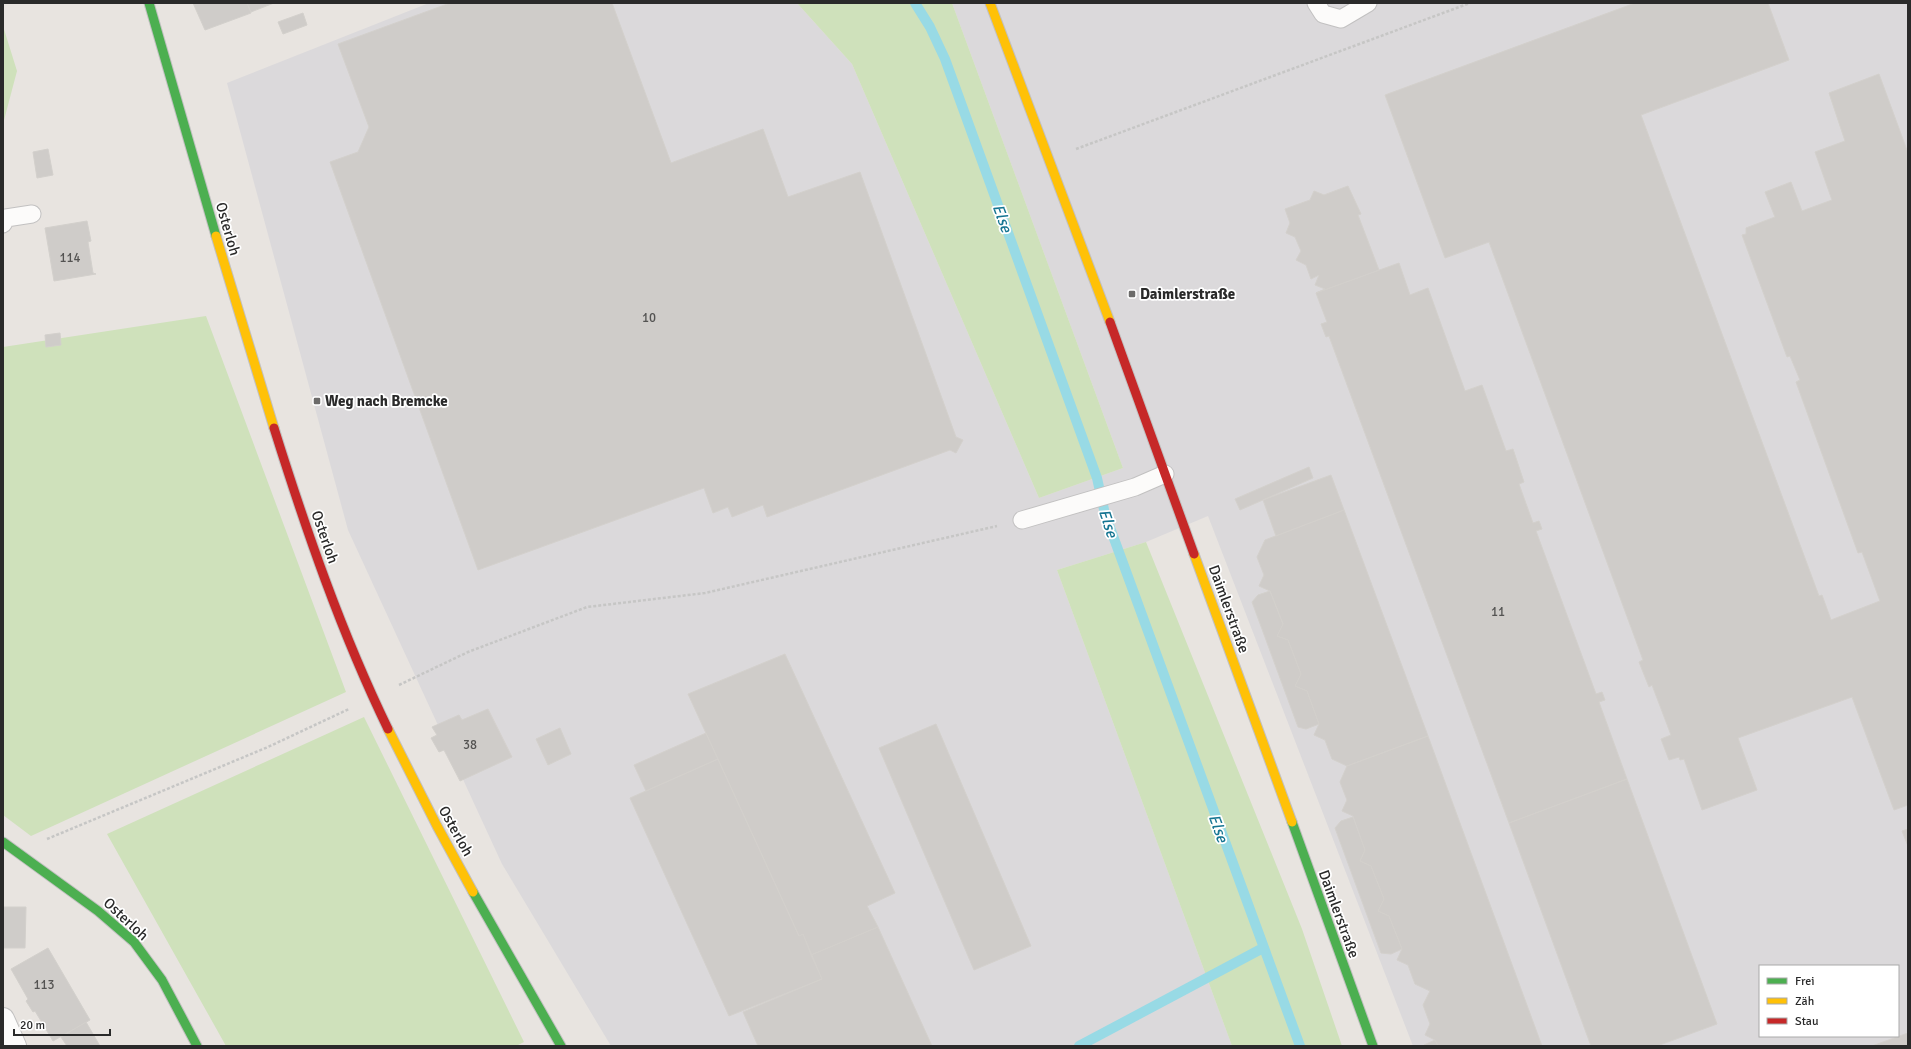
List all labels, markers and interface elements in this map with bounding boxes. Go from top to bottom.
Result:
street label: Osterloh [212,200,244,258]
water label: Else [988,201,1017,236]
house number: 114 [59,250,81,266]
place label: Daimlerstraße [1140,285,1235,303]
marker: Daimlerstraße [1127,289,1137,299]
house number: 10 [642,310,656,326]
place label: Weg nach Bremcke [325,392,448,410]
marker: Weg nach Bremcke [312,396,322,406]
water label: Else [1094,507,1122,541]
street label: Osterloh [308,508,342,566]
street label: Daimlerstraße [1205,563,1253,655]
house number: 11 [1491,604,1505,620]
house number: 38 [463,737,477,753]
street label: Osterloh [435,803,477,859]
water label: Else [1204,811,1233,846]
street label: Daimlerstraße [1315,868,1363,960]
street label: Osterloh [100,894,152,944]
legend [1759,965,1899,1037]
text: Frei [1795,974,1814,989]
house number: 113 [33,977,55,993]
text: Zäh [1795,994,1814,1009]
scale bar [14,1011,110,1037]
text: Stau [1795,1014,1819,1029]
text: 20 m [20,1018,45,1033]

